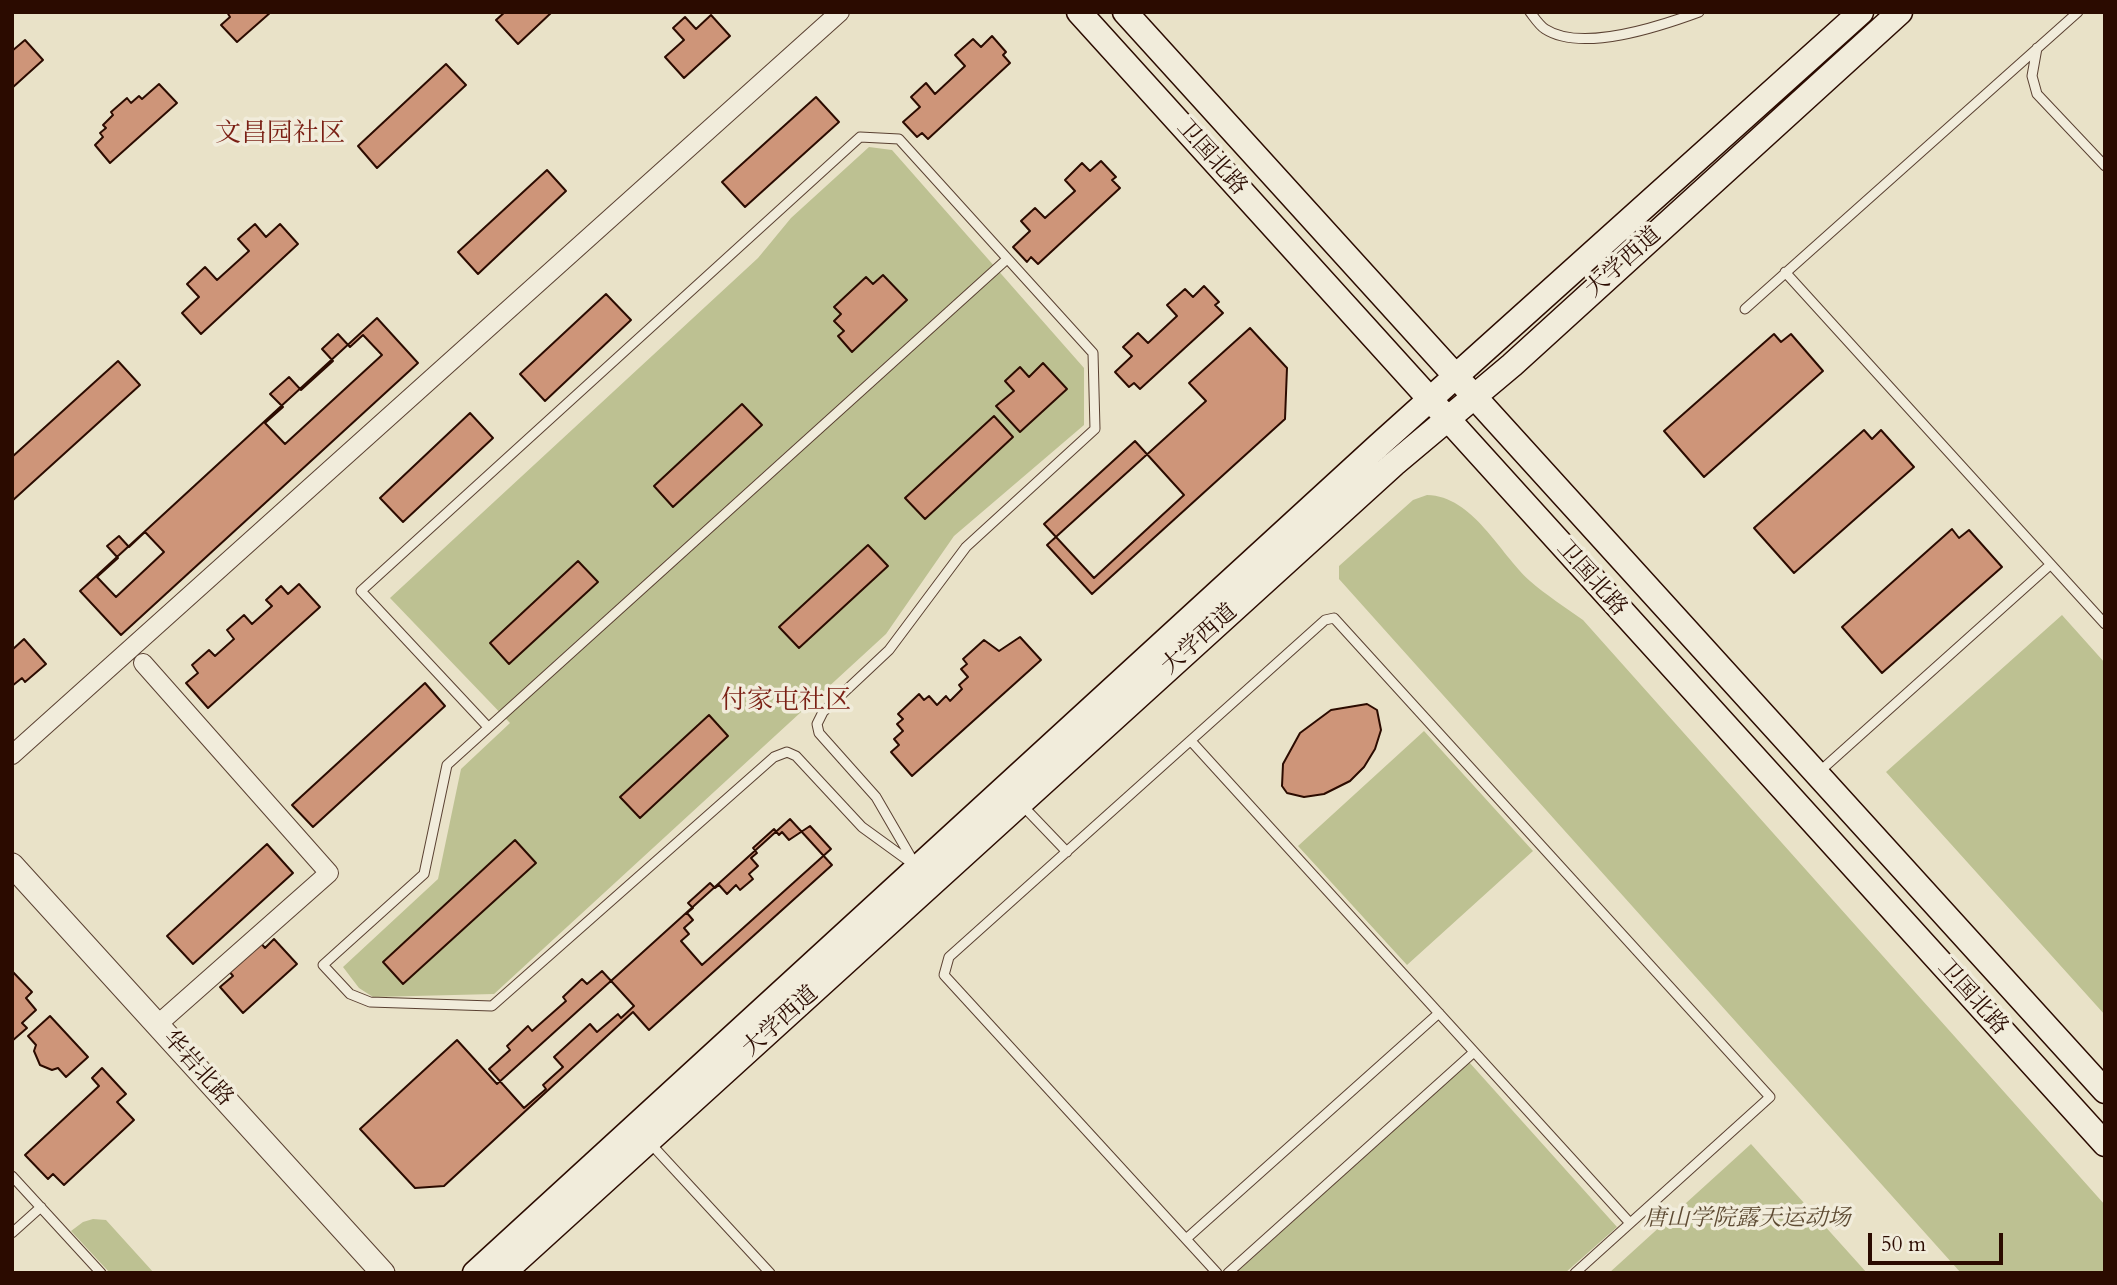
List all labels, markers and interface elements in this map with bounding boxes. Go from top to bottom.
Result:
street label: 卫国北路 [1170,115,1252,201]
district label: 文昌园社区 [215,119,345,151]
street label: 大学西道 [1581,222,1667,304]
street label: 卫国北路 [1550,536,1632,622]
street label: 大学西道 [1157,599,1243,681]
district label: 付家屯社区 [721,686,851,718]
street label: 卫国北路 [1931,955,2013,1041]
street label: 大学西道 [738,981,824,1063]
street label: 华岩北路 [156,1026,238,1112]
park label: 唐山学院露天运动场 [1644,1206,1850,1234]
scale bar [1872,1218,2007,1262]
text: 50 m [1881,1230,1926,1259]

